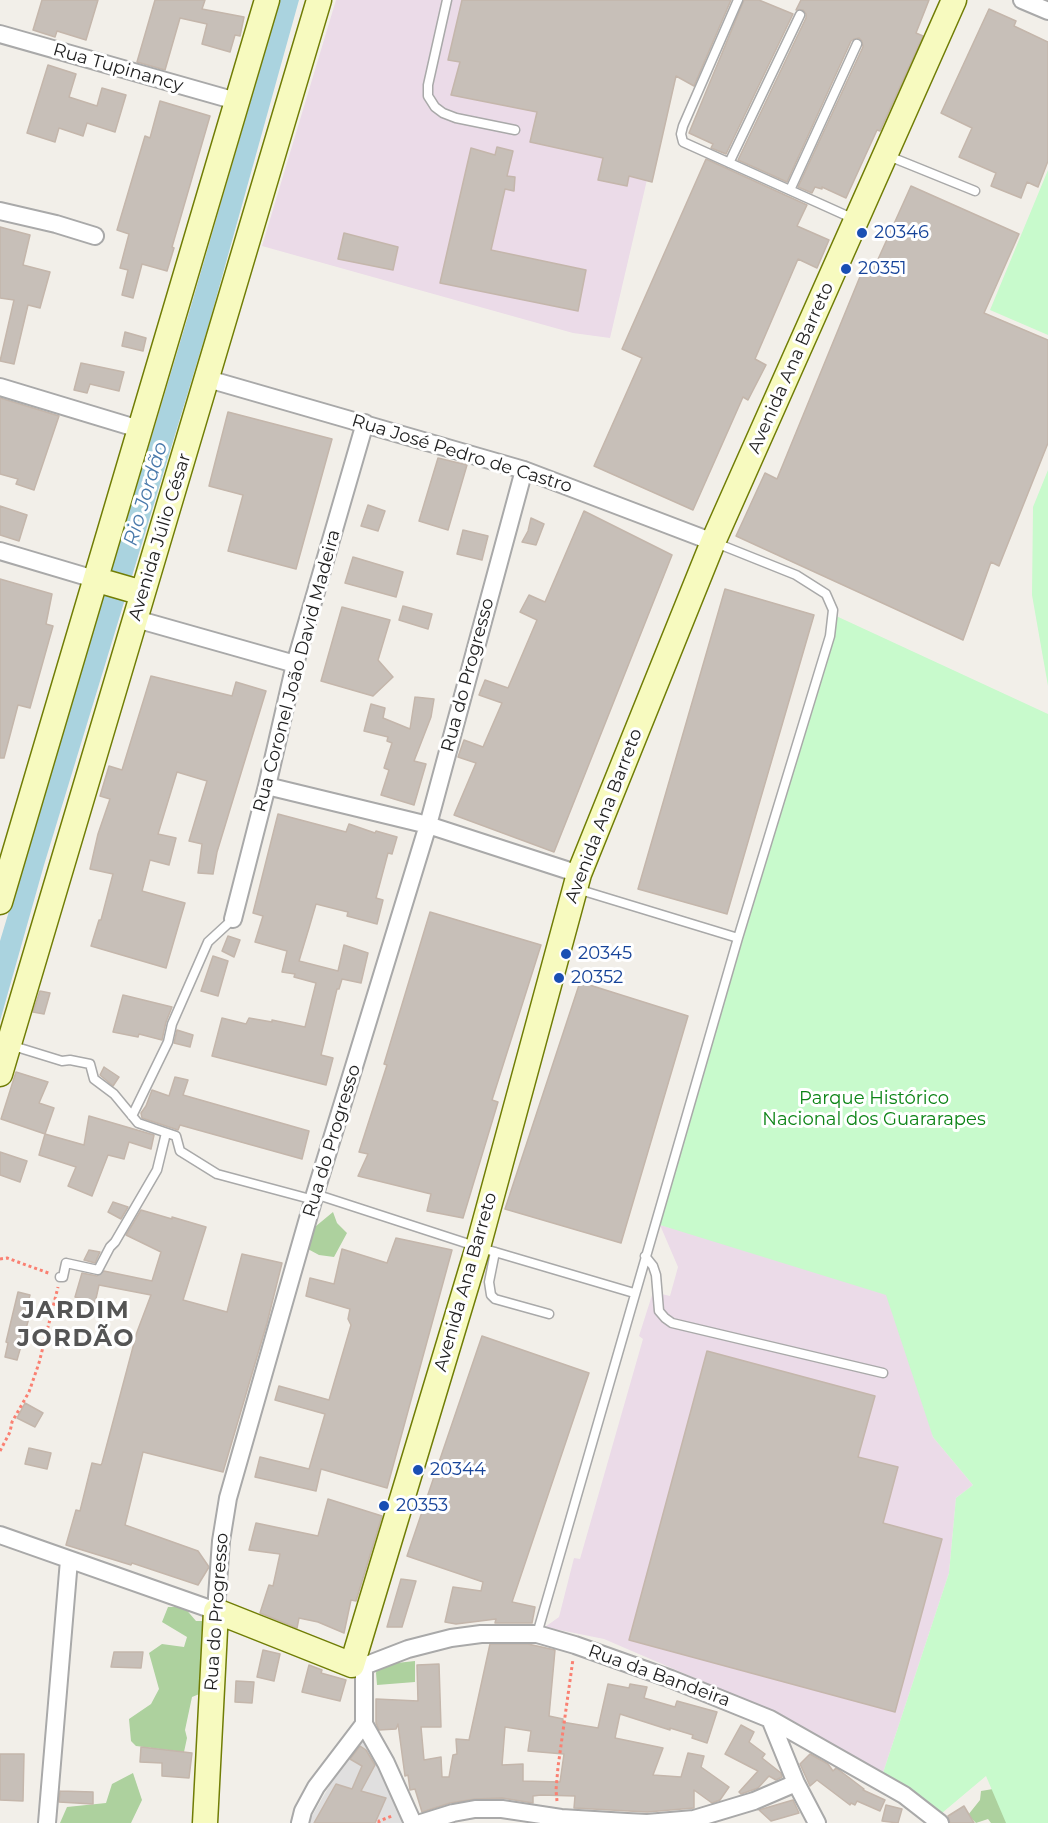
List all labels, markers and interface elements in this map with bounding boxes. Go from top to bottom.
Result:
street label: Rua Tupinancy [50,39,186,97]
place label: 20346 [874,222,929,244]
marker: 20346 [855,226,869,240]
place label: 20351 [858,258,907,280]
marker: 20351 [839,262,853,276]
street label: Avenida Ana Barreto [743,279,839,457]
street label: Rua José Pedro de Castro [349,410,575,498]
water label: Rio Jordão [119,439,173,549]
street label: Avenida Júlio César [124,451,196,623]
street label: Rua Coronel João David Madeira [249,527,345,815]
street label: Rua do Progresso [437,596,499,754]
street label: Avenida Ana Barreto [561,726,647,906]
place label: 20345 [578,943,632,965]
marker: 20345 [559,947,573,961]
place label: 20352 [571,967,623,989]
marker: 20352 [552,971,566,985]
street label: Rua do Progresso [299,1062,365,1220]
park label: Parque Histórico Nacional dos Guararapes [762,1088,986,1130]
street label: Avenida Ana Barreto [430,1190,502,1374]
district label: JARDIM JORDÃO [17,1297,135,1353]
place label: 20344 [430,1459,486,1481]
marker: 20344 [411,1463,425,1477]
place label: 20353 [396,1495,448,1517]
marker: 20353 [377,1499,391,1513]
street label: Rua do Progresso [201,1532,233,1692]
street label: Rua da Bandeira [585,1640,733,1712]

